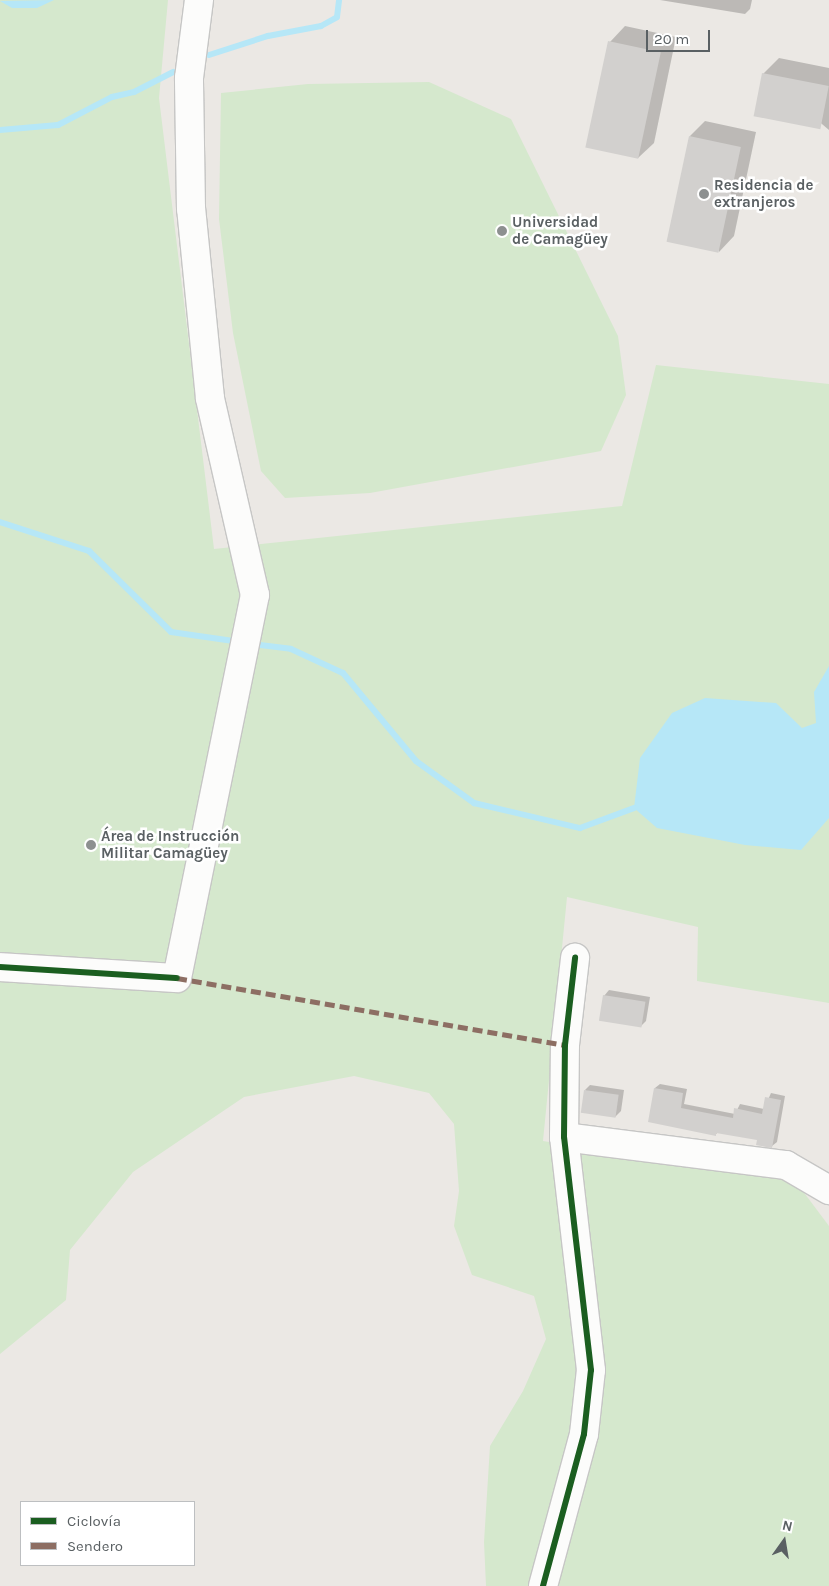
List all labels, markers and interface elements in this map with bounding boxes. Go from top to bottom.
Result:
scale bar [649,20,713,52]
text: 20 m [654,30,689,48]
place label: Residencia de extranjeros [714,176,814,211]
marker: Residencia de extranjeros [698,188,710,200]
place label: Universidad de Camagüey [512,213,608,248]
marker: Universidad de Camagüey [496,225,508,237]
place label: Área de Instrucción Militar Camagüey [101,827,239,862]
marker: Área de Instrucción Militar Camagüey [85,839,97,851]
legend [20,1501,195,1566]
text: Ciclovía [67,1512,121,1530]
north arrow [759,1516,809,1566]
text: N [781,1516,794,1535]
text: Sendero [67,1537,123,1555]

